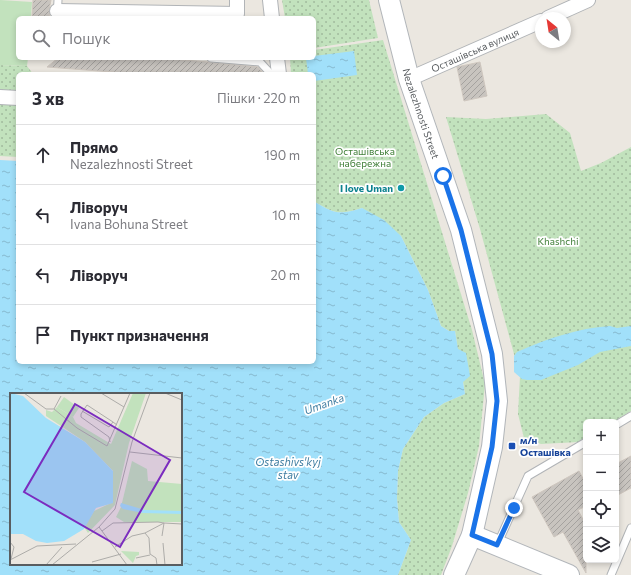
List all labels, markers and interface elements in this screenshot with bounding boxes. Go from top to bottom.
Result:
north arrow [535,12,571,48]
search box [16,16,316,60]
street label: Осташівська вулиця [429,26,521,75]
icon: search [30,27,52,49]
text: Пошук [62,29,110,47]
street label: Nezalezhnosti Street [401,67,442,160]
text: 3 хв [32,88,64,109]
text: Пішки · 220 m [217,90,300,106]
text: Прямо [70,138,118,156]
icon: ahead [32,144,54,166]
park label: Осташівська набережна [335,145,395,169]
text: 190 m [264,147,300,163]
text: Nezalezhnosti Street [70,156,193,172]
route start [434,167,452,185]
place label: I love Uman [340,182,393,194]
marker: I love Uman [396,183,406,193]
text: Ліворуч [70,198,128,216]
icon: left [32,204,54,226]
text: 10 m [272,207,300,223]
text: Ivana Bohuna Street [70,216,188,232]
park label: Khashchi [537,235,579,247]
icon: left [32,264,54,286]
text: Ліворуч [70,266,128,284]
text: 20 m [271,267,300,283]
icon: arrive [32,324,54,346]
text: Пункт призначення [70,326,209,344]
water label: Umanka [302,390,346,417]
inset map [10,393,182,565]
map controls [583,419,619,563]
button: + [583,419,619,455]
place label: м/н Осташівка [520,434,571,458]
marker: м/н Осташівка [507,441,517,451]
water label: Ostashivs'kyj stav [255,455,322,481]
button: − [583,455,619,491]
button: locate [583,491,619,527]
route end [505,499,523,517]
button: layers [583,527,619,563]

